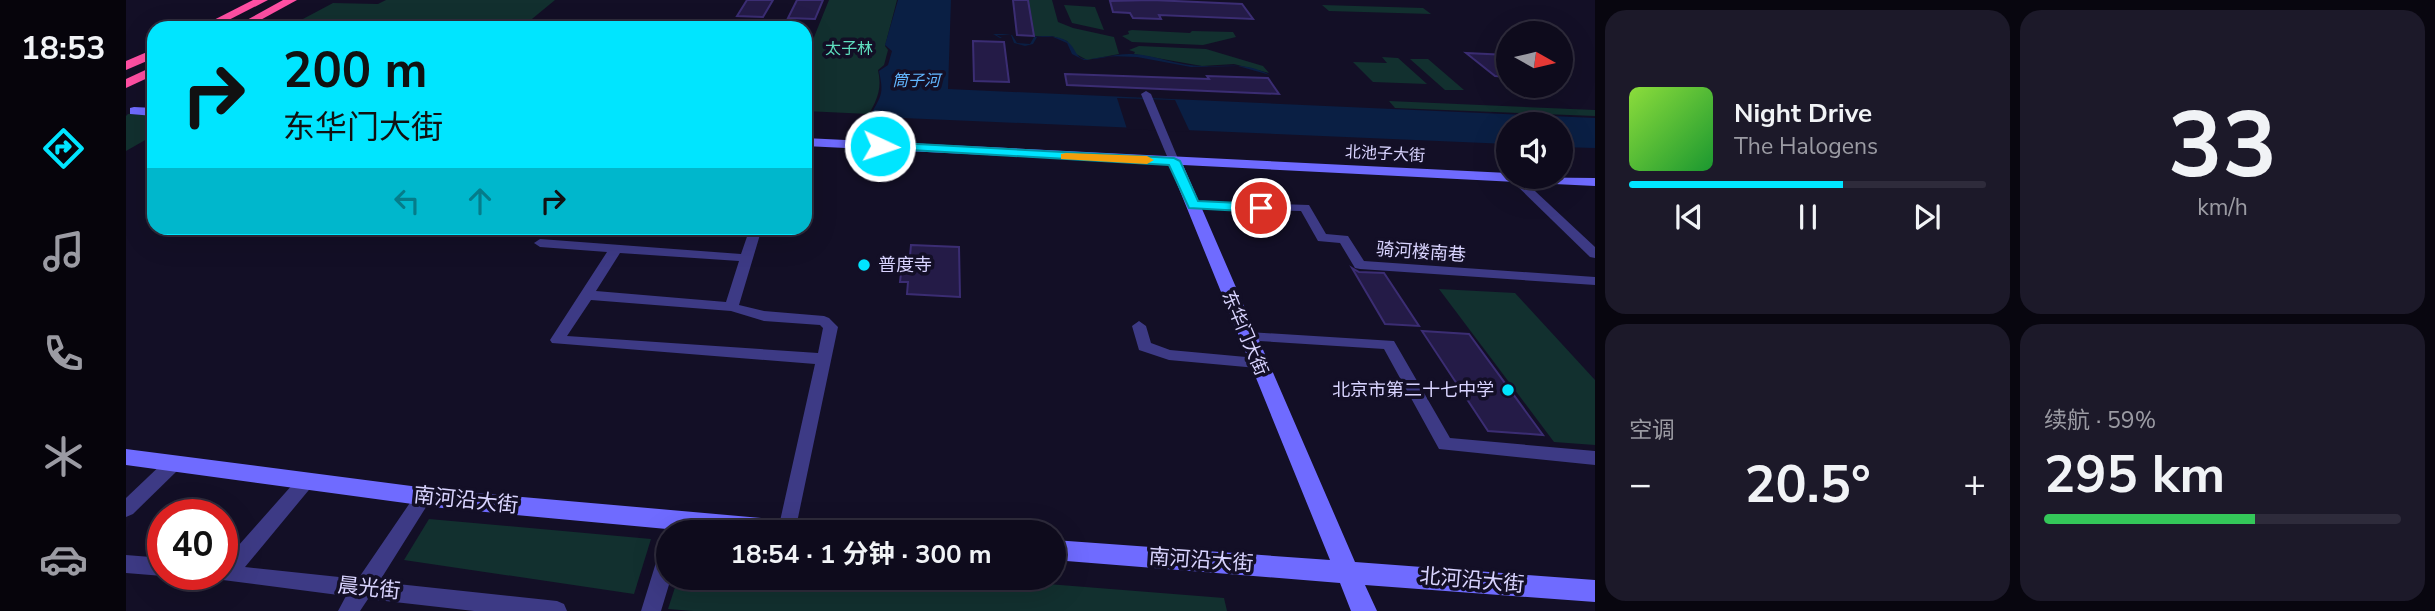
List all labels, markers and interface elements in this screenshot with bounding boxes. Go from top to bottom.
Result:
north arrow [1496,21,1573,98]
map controls [1496,21,1573,189]
text: 18:53 [21,27,105,70]
text: 200 m [283,37,427,104]
park label: 太子林 [825,38,873,60]
icon: right [168,49,259,140]
water label: 筒子河 [892,70,943,92]
text: 33 [2168,84,2277,208]
text: Night Drive [1734,96,1872,131]
text: 东华门大街 [283,106,443,149]
position arrow [843,109,917,183]
button: sound [1496,112,1573,189]
icon: directions [39,124,88,173]
text: The Halogens [1734,131,1878,162]
street label: 北池子大街 [1344,141,1426,167]
pin [1231,178,1291,238]
icon: left [388,182,426,220]
icon: ahead [461,182,499,220]
icon: right [534,182,572,220]
icon: arrive [1242,189,1280,227]
text: km/h [2197,192,2248,223]
icon: previous [1670,198,1708,236]
icon: pause [1789,198,1827,236]
icon: next [1908,198,1946,236]
icon: music [39,227,88,276]
street label: 骑河楼南巷 [1375,237,1467,267]
place label: 普度寺 [878,253,932,277]
marker: 普度寺 [856,257,872,273]
street label: 东华门大街 [1216,287,1274,379]
icon: phone [39,329,88,378]
place label: 北京市第二十七中学 [1332,378,1494,402]
marker: 北京市第二十七中学 [1500,382,1516,398]
text: 续航 · 59% [2044,405,2156,436]
text: 空调 [1629,415,1675,446]
icon: climate [39,432,88,481]
text: 295 km [2044,439,2225,510]
text: 20.5° [1744,449,1871,520]
text: − [1629,459,1652,510]
text: + [1963,459,1986,510]
street label: 南河沿大街 [412,481,520,519]
speed limit sign: 40 [147,499,238,590]
icon: car [39,535,88,584]
text: 18:54 · 1 分钟 · 300 m [730,537,992,572]
street label: 南河沿大街 [1148,542,1254,578]
street label: 北河沿大街 [1418,561,1526,599]
street label: 晨光街 [336,571,402,605]

